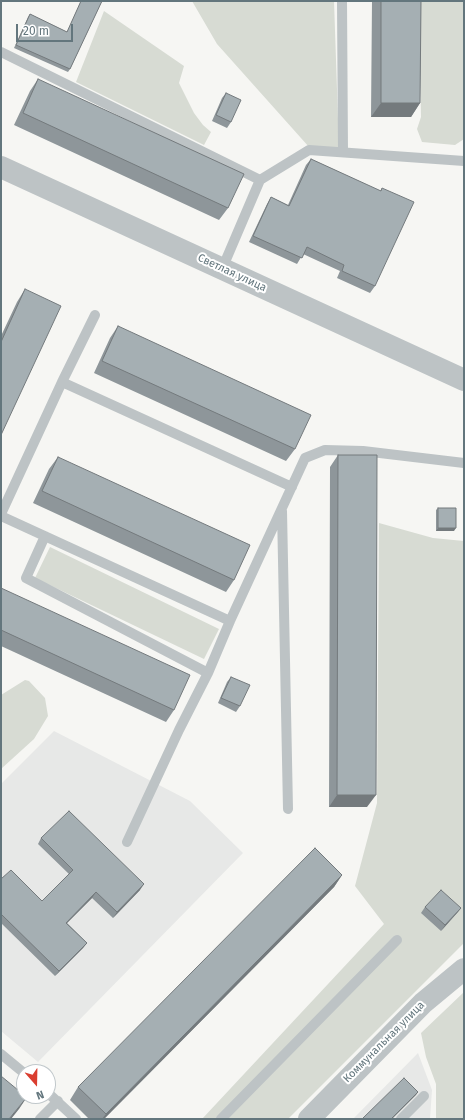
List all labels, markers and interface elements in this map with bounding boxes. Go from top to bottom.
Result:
scale bar [18,16,75,42]
text: 20 m [23,24,49,38]
street label: Светлая улица [196,251,268,295]
street label: Коммунальная улица [341,999,427,1085]
north arrow [16,1064,56,1104]
text: N [34,1087,46,1102]

